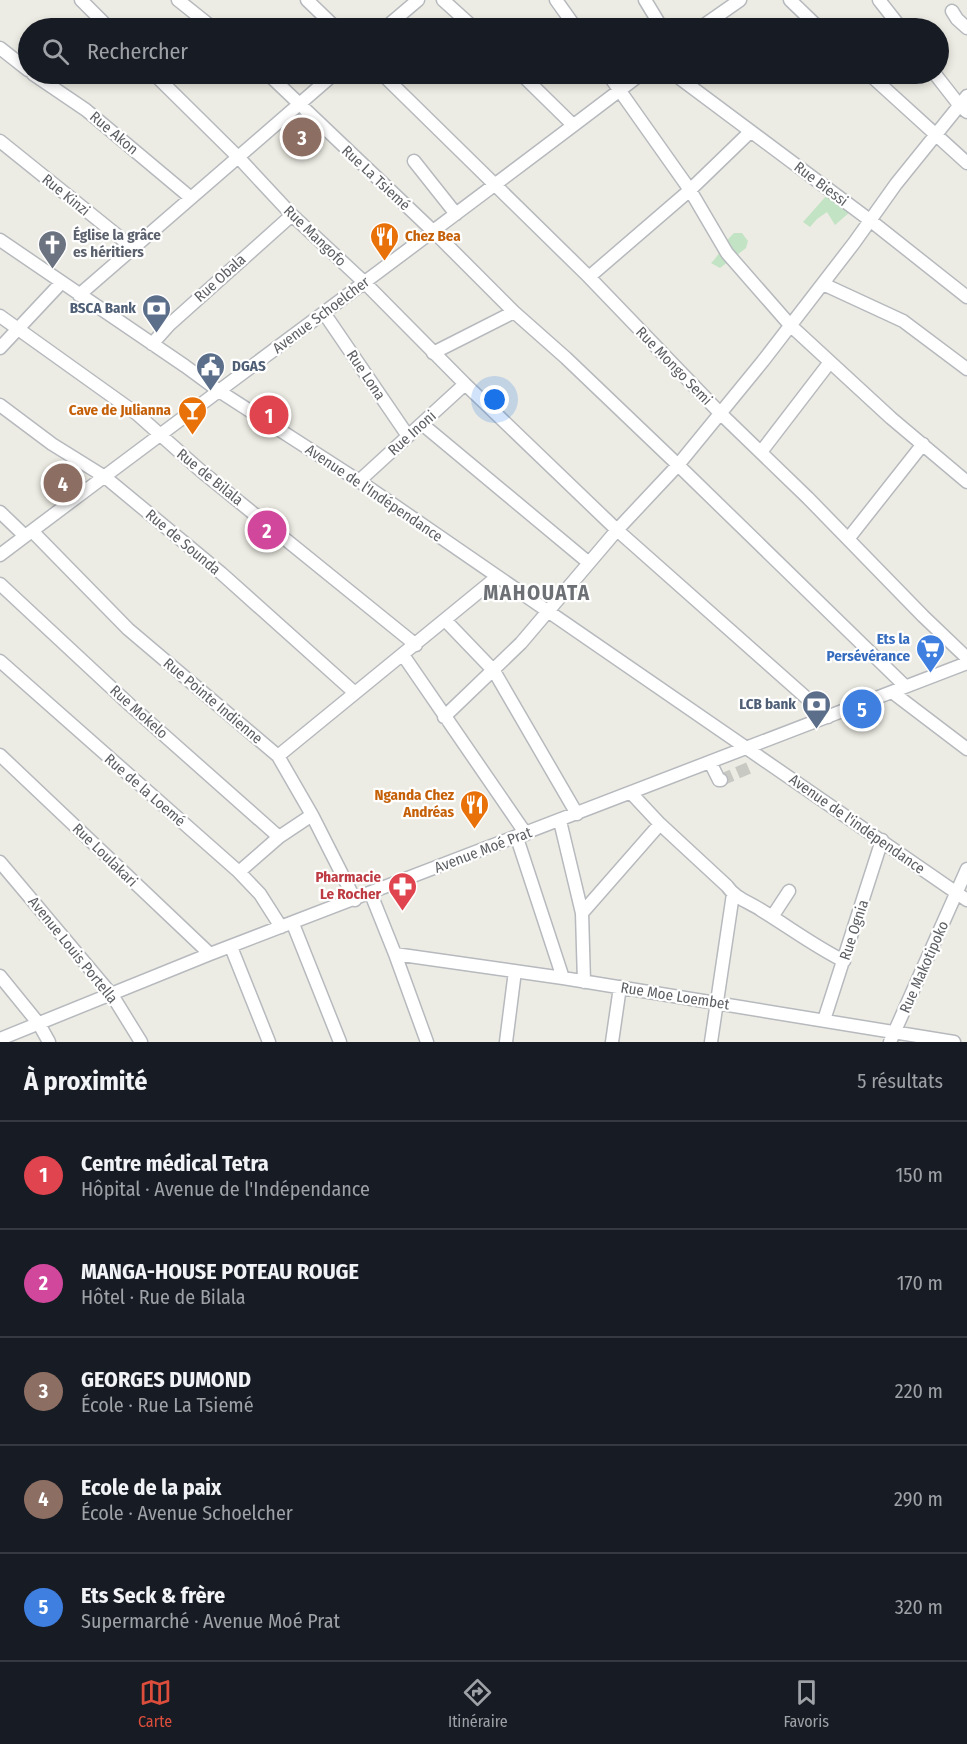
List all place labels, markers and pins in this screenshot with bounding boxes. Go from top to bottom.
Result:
pin: 3 [282,114,322,160]
restaurant icon: Chez Bea [368,220,400,262]
place label: Église la grâce es héritiers [73,226,161,261]
place label: Chez Bea [405,227,461,245]
church icon: Église la grâce es héritiers [36,228,68,270]
bank icon: BSCA Bank [141,292,173,334]
place label: BSCA Bank [70,299,136,317]
public building icon: DGAS [195,350,227,392]
place label: DGAS [232,357,266,375]
pin: 1 [250,392,288,438]
bar icon: Cave de Julianna [176,394,208,436]
place label: Cave de Julianna [69,401,172,419]
pin: 4 [44,460,82,506]
pin: 2 [248,508,286,552]
place label: Ets la Persévérance [827,630,911,665]
supermarket icon: Ets la Persévérance [915,632,947,674]
pin: 5 [842,686,882,732]
bank icon: LCB bank [801,688,833,730]
place label: LCB bank [739,695,796,713]
place label: Nganda Chez Andréas [375,786,455,821]
restaurant icon: Nganda Chez Andréas [459,788,491,830]
place label: Pharmacie Le Rocher [315,868,381,903]
pharmacy icon: Pharmacie Le Rocher [386,870,418,912]

